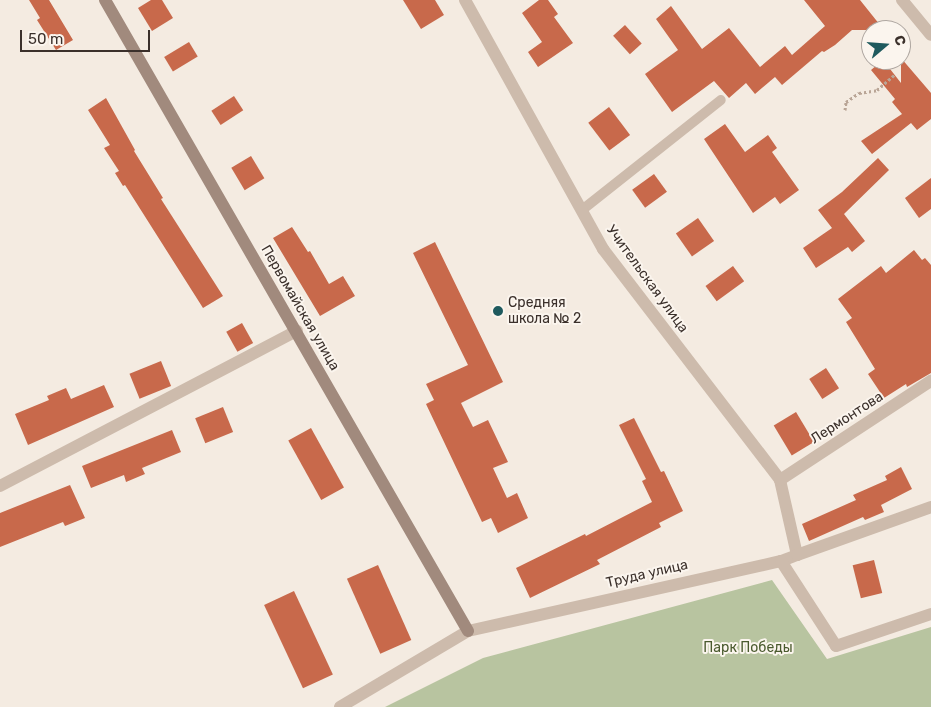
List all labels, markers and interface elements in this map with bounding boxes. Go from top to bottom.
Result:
scale bar [22,20,152,52]
north arrow [861,20,911,70]
text: 50 m [28,30,63,48]
text: С [890,33,909,48]
street label: Учительская улица [602,222,692,336]
street label: Первомайская улица [257,242,343,374]
place label: Средняя школа № 2 [508,295,581,328]
marker: Средняя школа № 2 [492,305,504,317]
street label: Лермонтова [808,388,886,448]
street label: Труда улица [604,556,690,592]
park label: Парк Победы [703,640,793,656]

